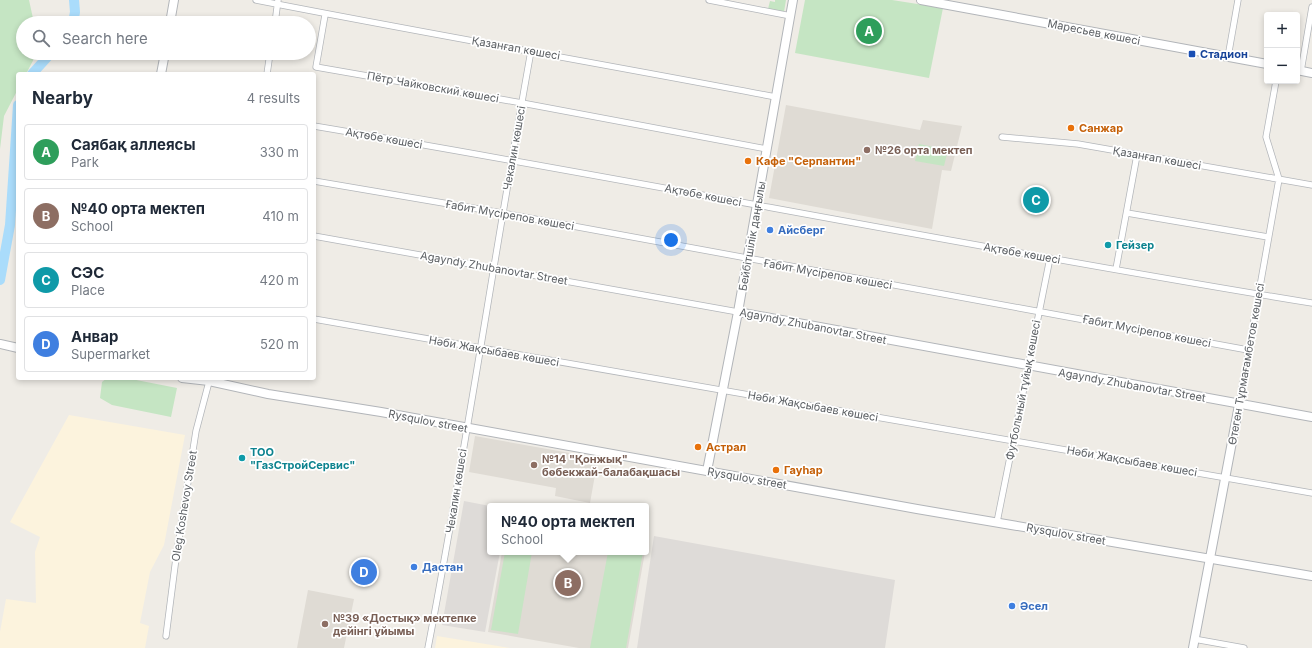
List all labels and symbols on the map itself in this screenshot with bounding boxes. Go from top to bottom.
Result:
pin: A [856,16,882,46]
street label: Маресьев көшесі [1046,16,1142,48]
street label: Қазанғап көшесі [471,33,561,63]
place label: Стадион [1200,47,1248,61]
marker: Стадион [1187,49,1197,59]
street label: Пётр Чайковский көшесі [366,68,500,106]
street label: Чекалин көшесі [500,105,528,191]
place label: Санжар [1079,121,1123,135]
marker: Санжар [1066,123,1076,133]
street label: Ақтөбе көшесі [344,124,424,152]
place label: №26 орта мектеп [875,143,973,157]
street label: Қазанғап көшесі [1112,143,1202,173]
marker: №26 орта мектеп [862,145,872,155]
place label: Кафе "Серпантин" [756,154,861,168]
marker: Кафе "Серпантин" [743,156,753,166]
street label: Бейбітшілік даңғылы [735,180,769,292]
street label: Ақтөбе көшесі [663,181,743,209]
pin: C [1023,185,1049,215]
street label: Ғабит Мүсірепов көшесі [444,197,575,233]
place label: Айсберг [778,223,825,237]
marker: Айсберг [765,225,775,235]
your location [661,230,681,250]
place label: Гейзер [1116,238,1154,252]
street label: Ақтөбе көшесі [982,239,1062,267]
marker: Гейзер [1103,240,1113,250]
street label: Agayndy Zhubanovtar Street [419,248,569,288]
street label: Ғабит Мүсірепов көшесі [762,256,893,292]
street label: Өтеген Тұрмағамбетов көшесі [1225,282,1267,446]
street label: Agayndy Zhubanovtar Street [738,305,888,347]
street label: Ғабит Мүсірепов көшесі [1081,312,1212,350]
street label: Футбольный тұйық көшесі [1003,319,1043,461]
street label: Нәби Жақсыбаев көшесі [428,333,560,369]
street label: Agayndy Zhubanovtar Street [1057,365,1207,405]
street label: Нәби Жақсыбаев көшесі [747,388,879,424]
street label: Rysqulov street [387,406,469,436]
place label: Астрал [706,440,746,454]
marker: Астрал [693,442,703,452]
street label: Нәби Жақсыбаев көшесі [1066,443,1198,479]
place label: ТОО "ГазСтройСервис" [250,445,355,472]
street label: Чекалин көшесі [442,448,470,534]
street label: Oleg Koshevoy Street [168,449,200,562]
place label: №14 "Қонжық" бөбекжай-балабақшасы [542,452,680,479]
marker: ТОО "ГазСтройСервис" [237,453,247,463]
marker: №14 "Қонжық" бөбекжай-балабақшасы [529,460,539,470]
place label: Гауhар [784,463,823,477]
street label: Rysqulov street [706,464,788,492]
marker: Гауhар [771,465,781,475]
street label: Rysqulov street [1025,520,1107,548]
pin: D [351,557,377,587]
place label: Дастан [422,560,463,574]
marker: Дастан [409,562,419,572]
pin: B [555,568,581,598]
place label: Əсел [1020,599,1048,613]
marker: Əсел [1007,601,1017,611]
place label: №39 «Достық» мектепке дейінгі ұйымы [333,611,477,638]
marker: №39 «Достық» мектепке дейінгі ұйымы [320,619,330,629]

